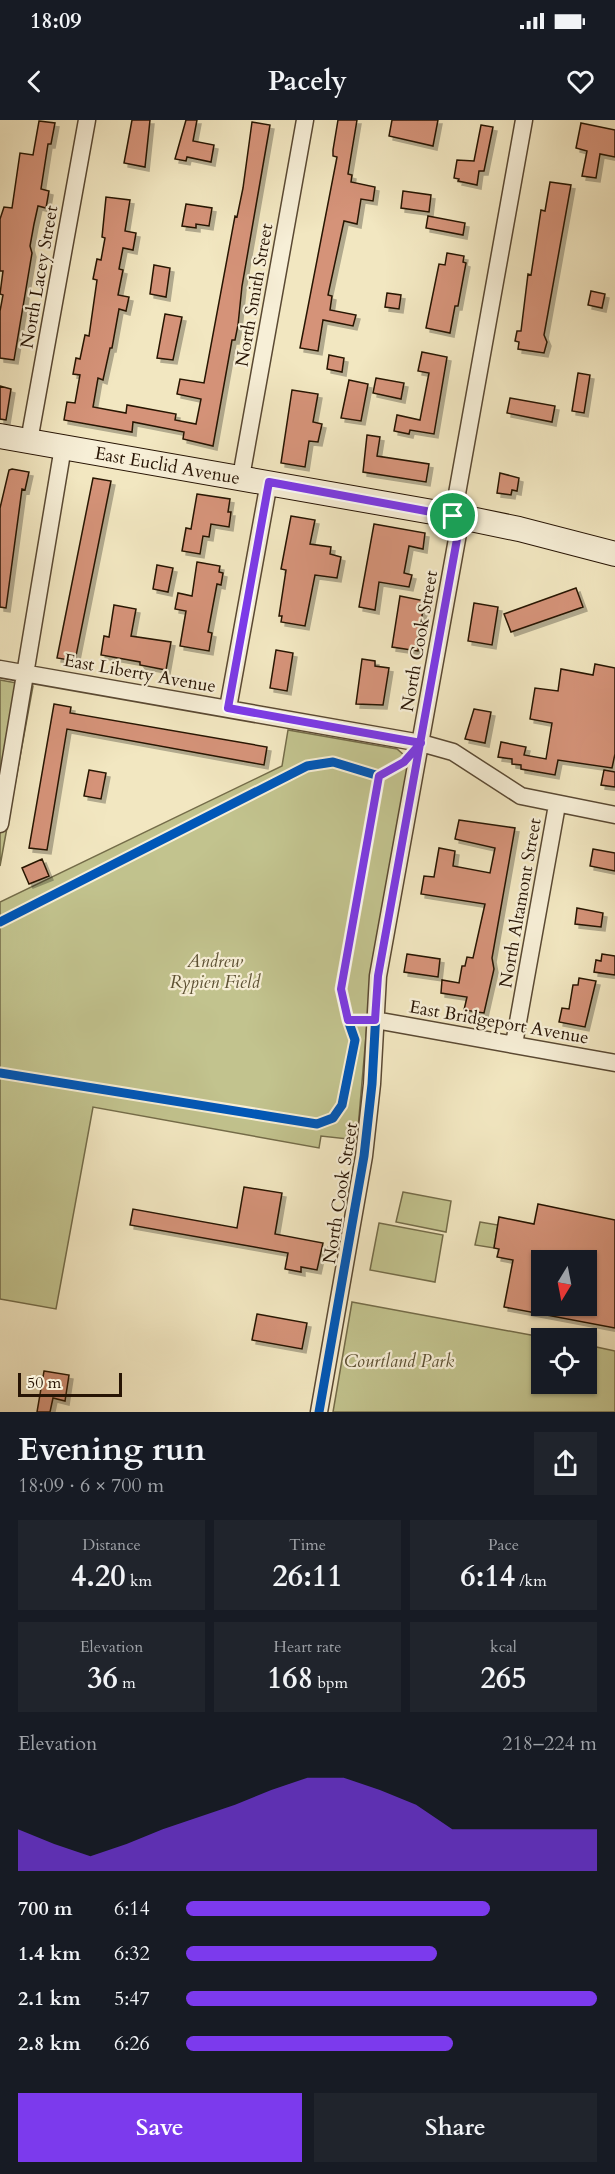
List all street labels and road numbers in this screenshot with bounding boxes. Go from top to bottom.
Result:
street label: North Lacey Street [15,203,64,351]
street label: North Smith Street [230,221,279,369]
street label: East Euclid Avenue [93,441,242,491]
street label: North Cook Street [395,568,444,714]
street label: East Liberty Avenue [62,648,218,699]
street label: North Altamont Street [493,816,548,990]
street label: East Bridgeport Avenue [407,994,591,1051]
street label: North Cook Street [317,1120,364,1266]

